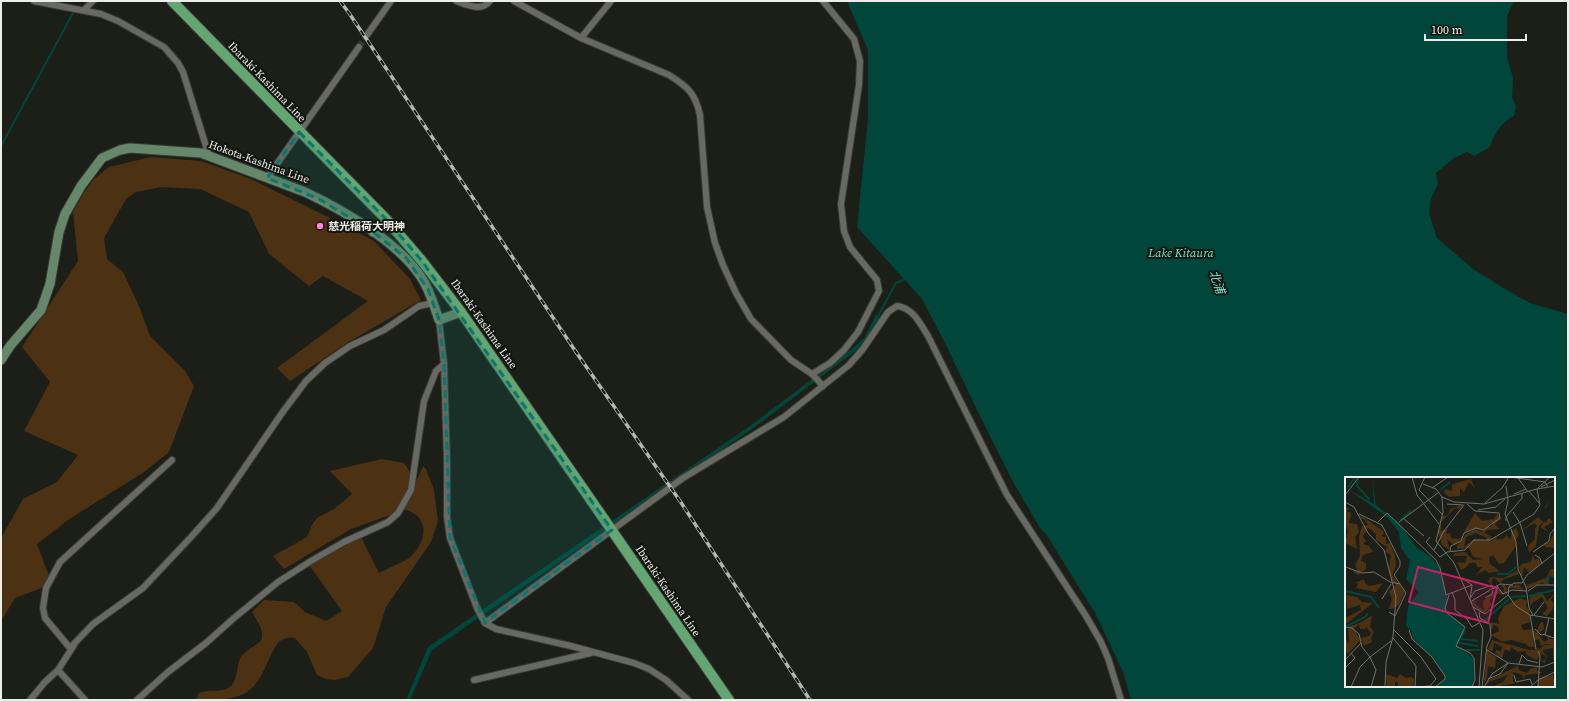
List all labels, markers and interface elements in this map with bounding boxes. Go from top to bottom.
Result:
scale bar [1425,16,1526,42]
text: 100 m [1431,22,1463,38]
street label: Ibaraki-Kashima Line [225,39,310,126]
street label: Hokota-Kashima Line [207,137,312,187]
place label: 慈光稲荷大明神 [328,219,405,234]
marker: 慈光稲荷大明神 [315,221,325,231]
water label: Lake Kitaura [1147,245,1214,261]
water label: 北浦 [1206,268,1229,298]
street label: Ibaraki-Kashima Line [447,276,521,372]
inset map [1345,477,1555,687]
street label: Ibaraki-Kashima Line [632,543,704,640]

